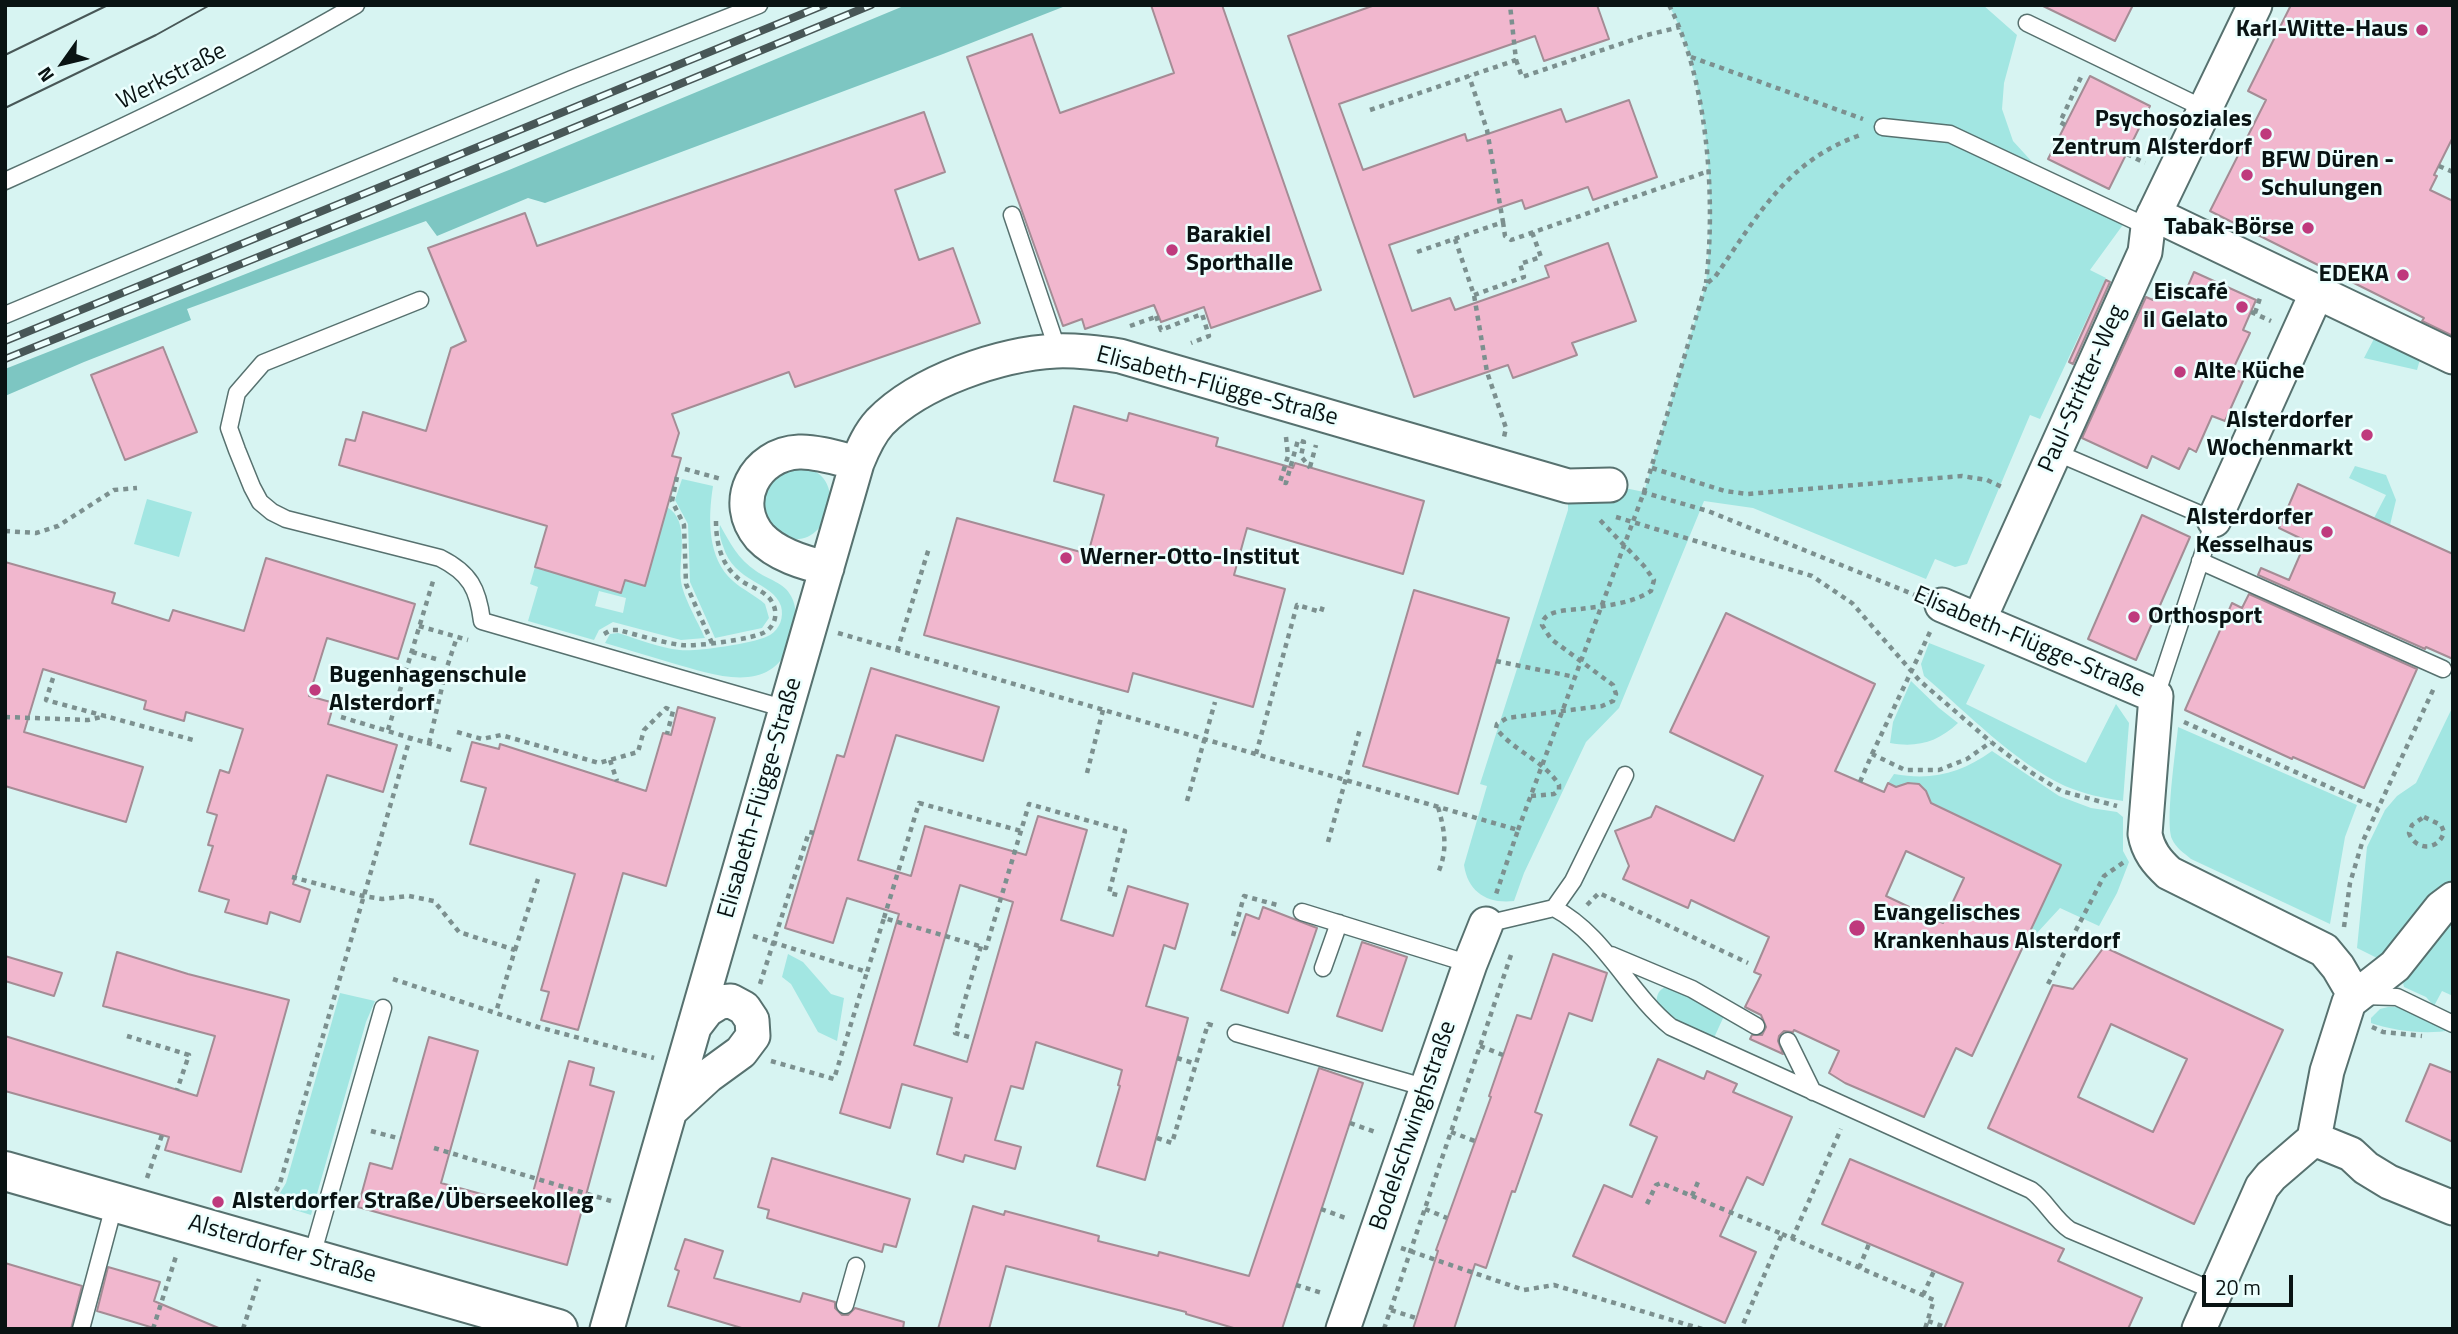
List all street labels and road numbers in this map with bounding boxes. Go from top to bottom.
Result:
street label: Werkstraße [113,37,231,117]
street label: Paul-Stritter-Weg [2033,301,2133,477]
street label: Elisabeth-Flügge-Straße [1093,341,1341,433]
street label: Elisabeth-Flügge-Straße [1909,581,2149,705]
street label: Elisabeth-Flügge-Straße [713,674,809,922]
street label: Bodelschwinghstraße [1365,1017,1463,1235]
street label: Alsterdorfer Straße [185,1209,379,1291]

